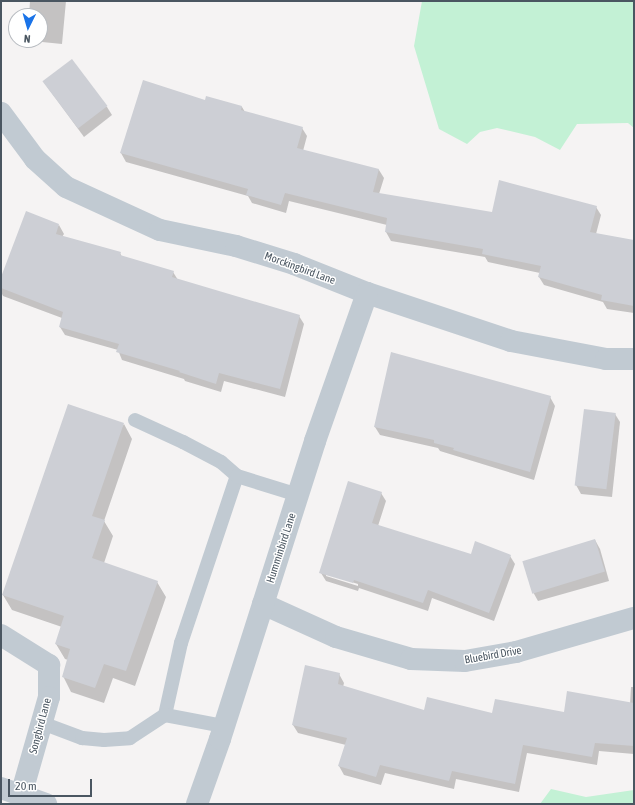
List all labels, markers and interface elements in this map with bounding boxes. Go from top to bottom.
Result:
north arrow [8,8,48,48]
text: N [23,33,31,45]
street label: Morckingbird Lane [263,249,337,287]
street label: Humminbird Lane [263,511,299,585]
street label: Bluebird Drive [464,644,522,666]
street label: Songbird Lane [26,697,54,755]
scale bar [10,771,94,797]
text: 20 m [15,779,37,793]

